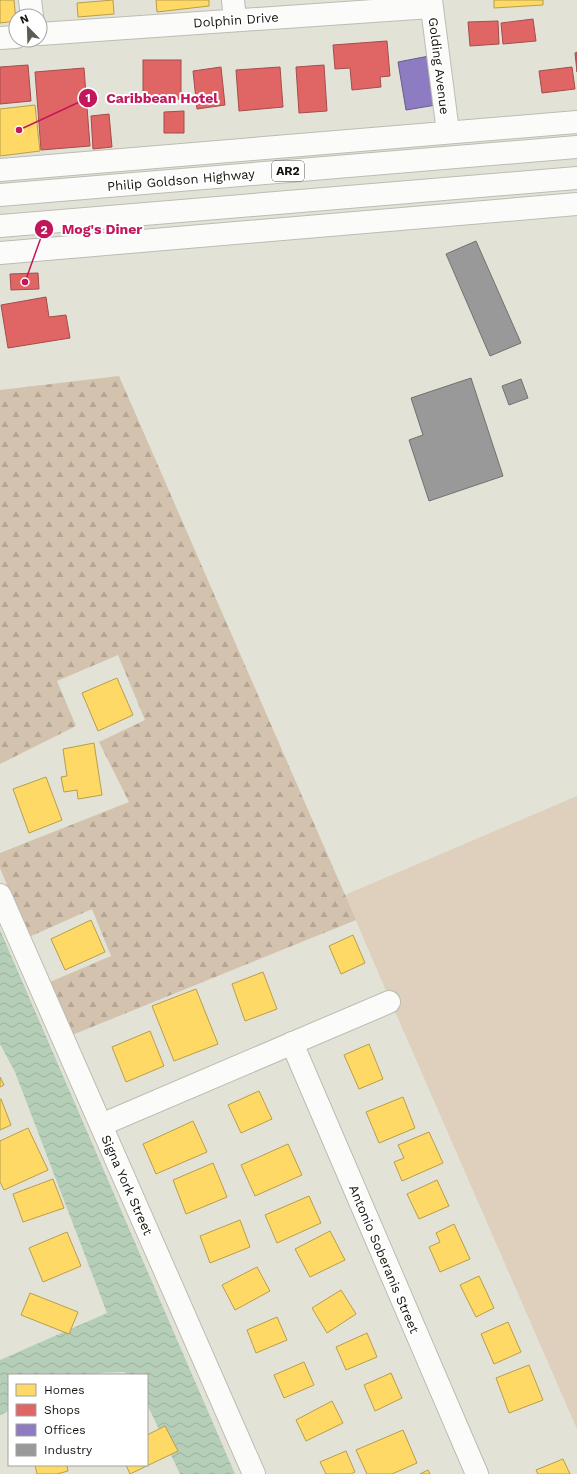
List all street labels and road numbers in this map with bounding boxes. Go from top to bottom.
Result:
street label: Dolphin Drive [193,10,279,30]
street label: Golding Avenue [426,17,452,115]
road number: AR2 [272,161,304,181]
street label: Philip Goldson Highway [107,166,256,194]
street label: Signa York Street [98,1133,156,1238]
street label: Antonio Soberanis Street [346,1183,422,1336]

